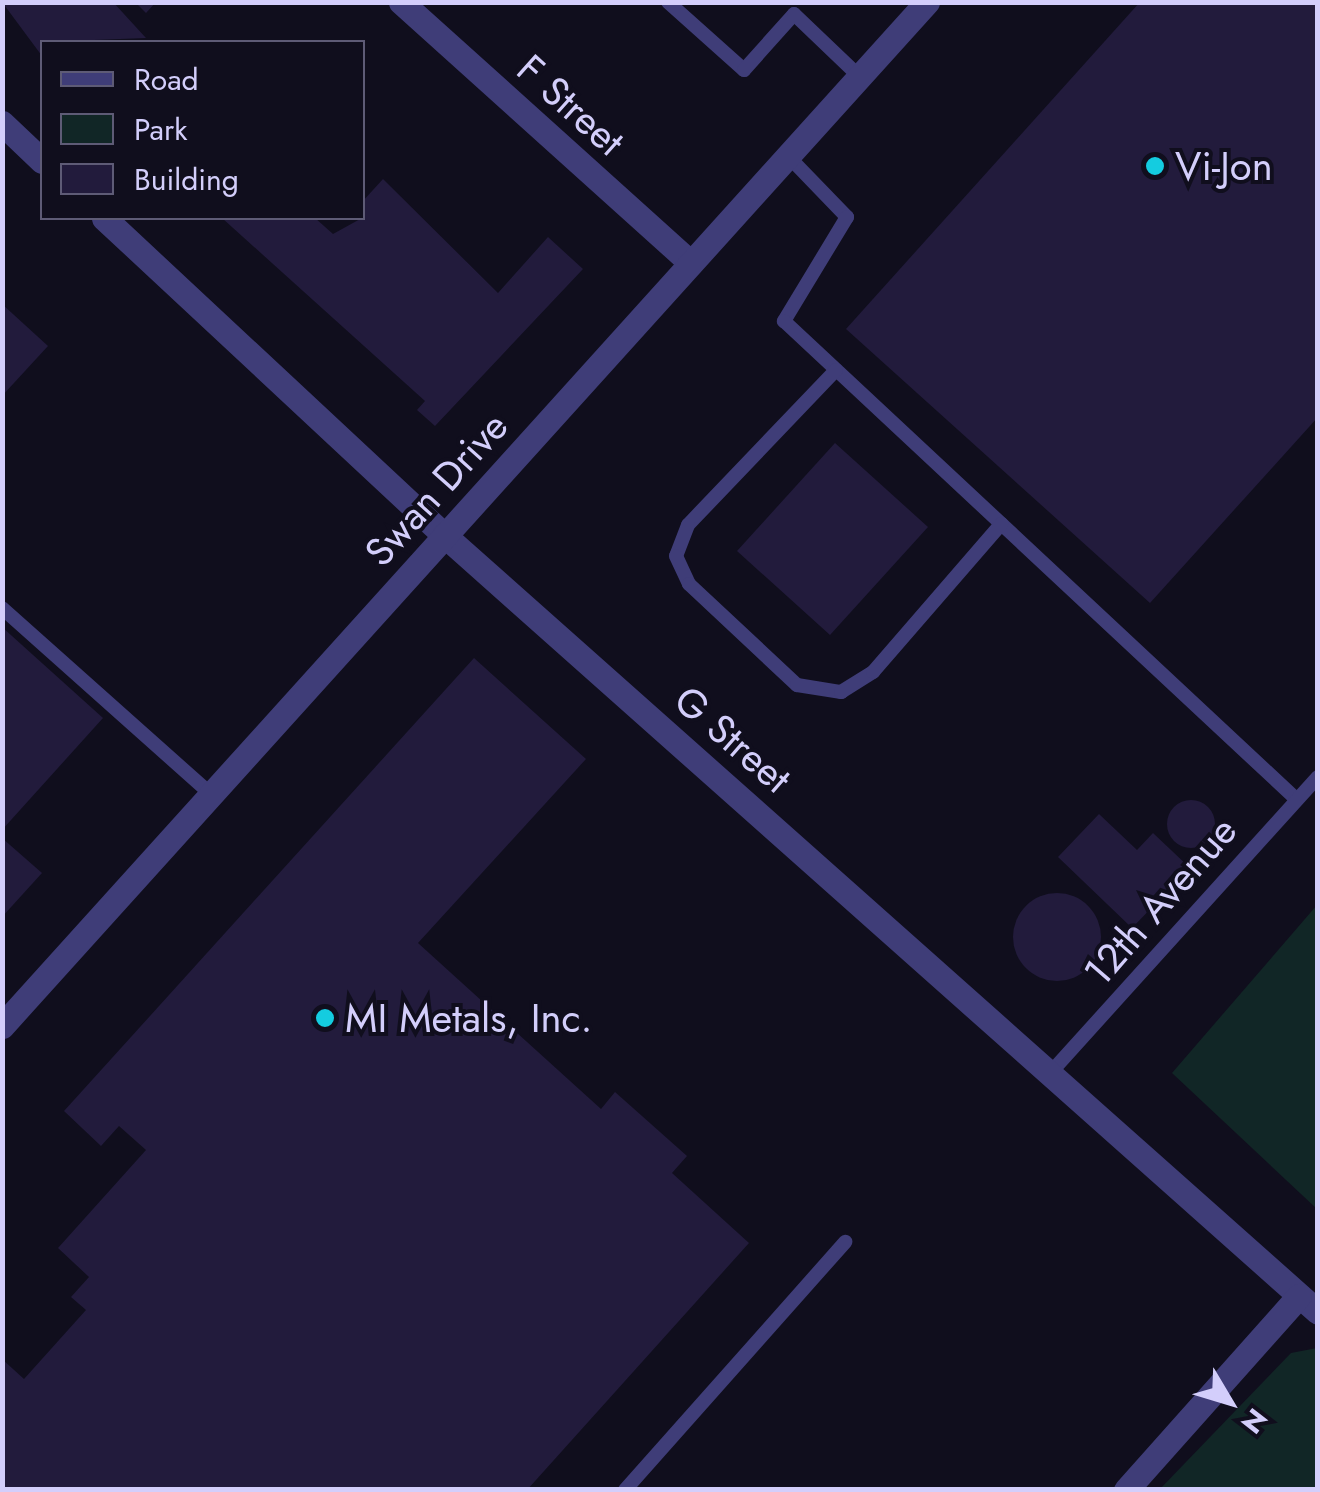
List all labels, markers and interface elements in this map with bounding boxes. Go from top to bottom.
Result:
legend [40,40,365,220]
street label: F Street [508,45,634,165]
text: Road [134,58,199,101]
text: Park [134,108,187,151]
place label: Vi-Jon [1175,142,1273,190]
marker: Vi-Jon [1144,155,1166,177]
text: Building [134,158,239,201]
street label: Swan Drive [355,402,517,576]
street label: G Street [665,675,801,803]
street label: 12th Avenue [1074,807,1246,995]
place label: MI Metals, Inc. [345,994,593,1042]
marker: MI Metals, Inc. [314,1007,336,1029]
north arrow [1180,1352,1280,1452]
text: N [1231,1399,1277,1442]

